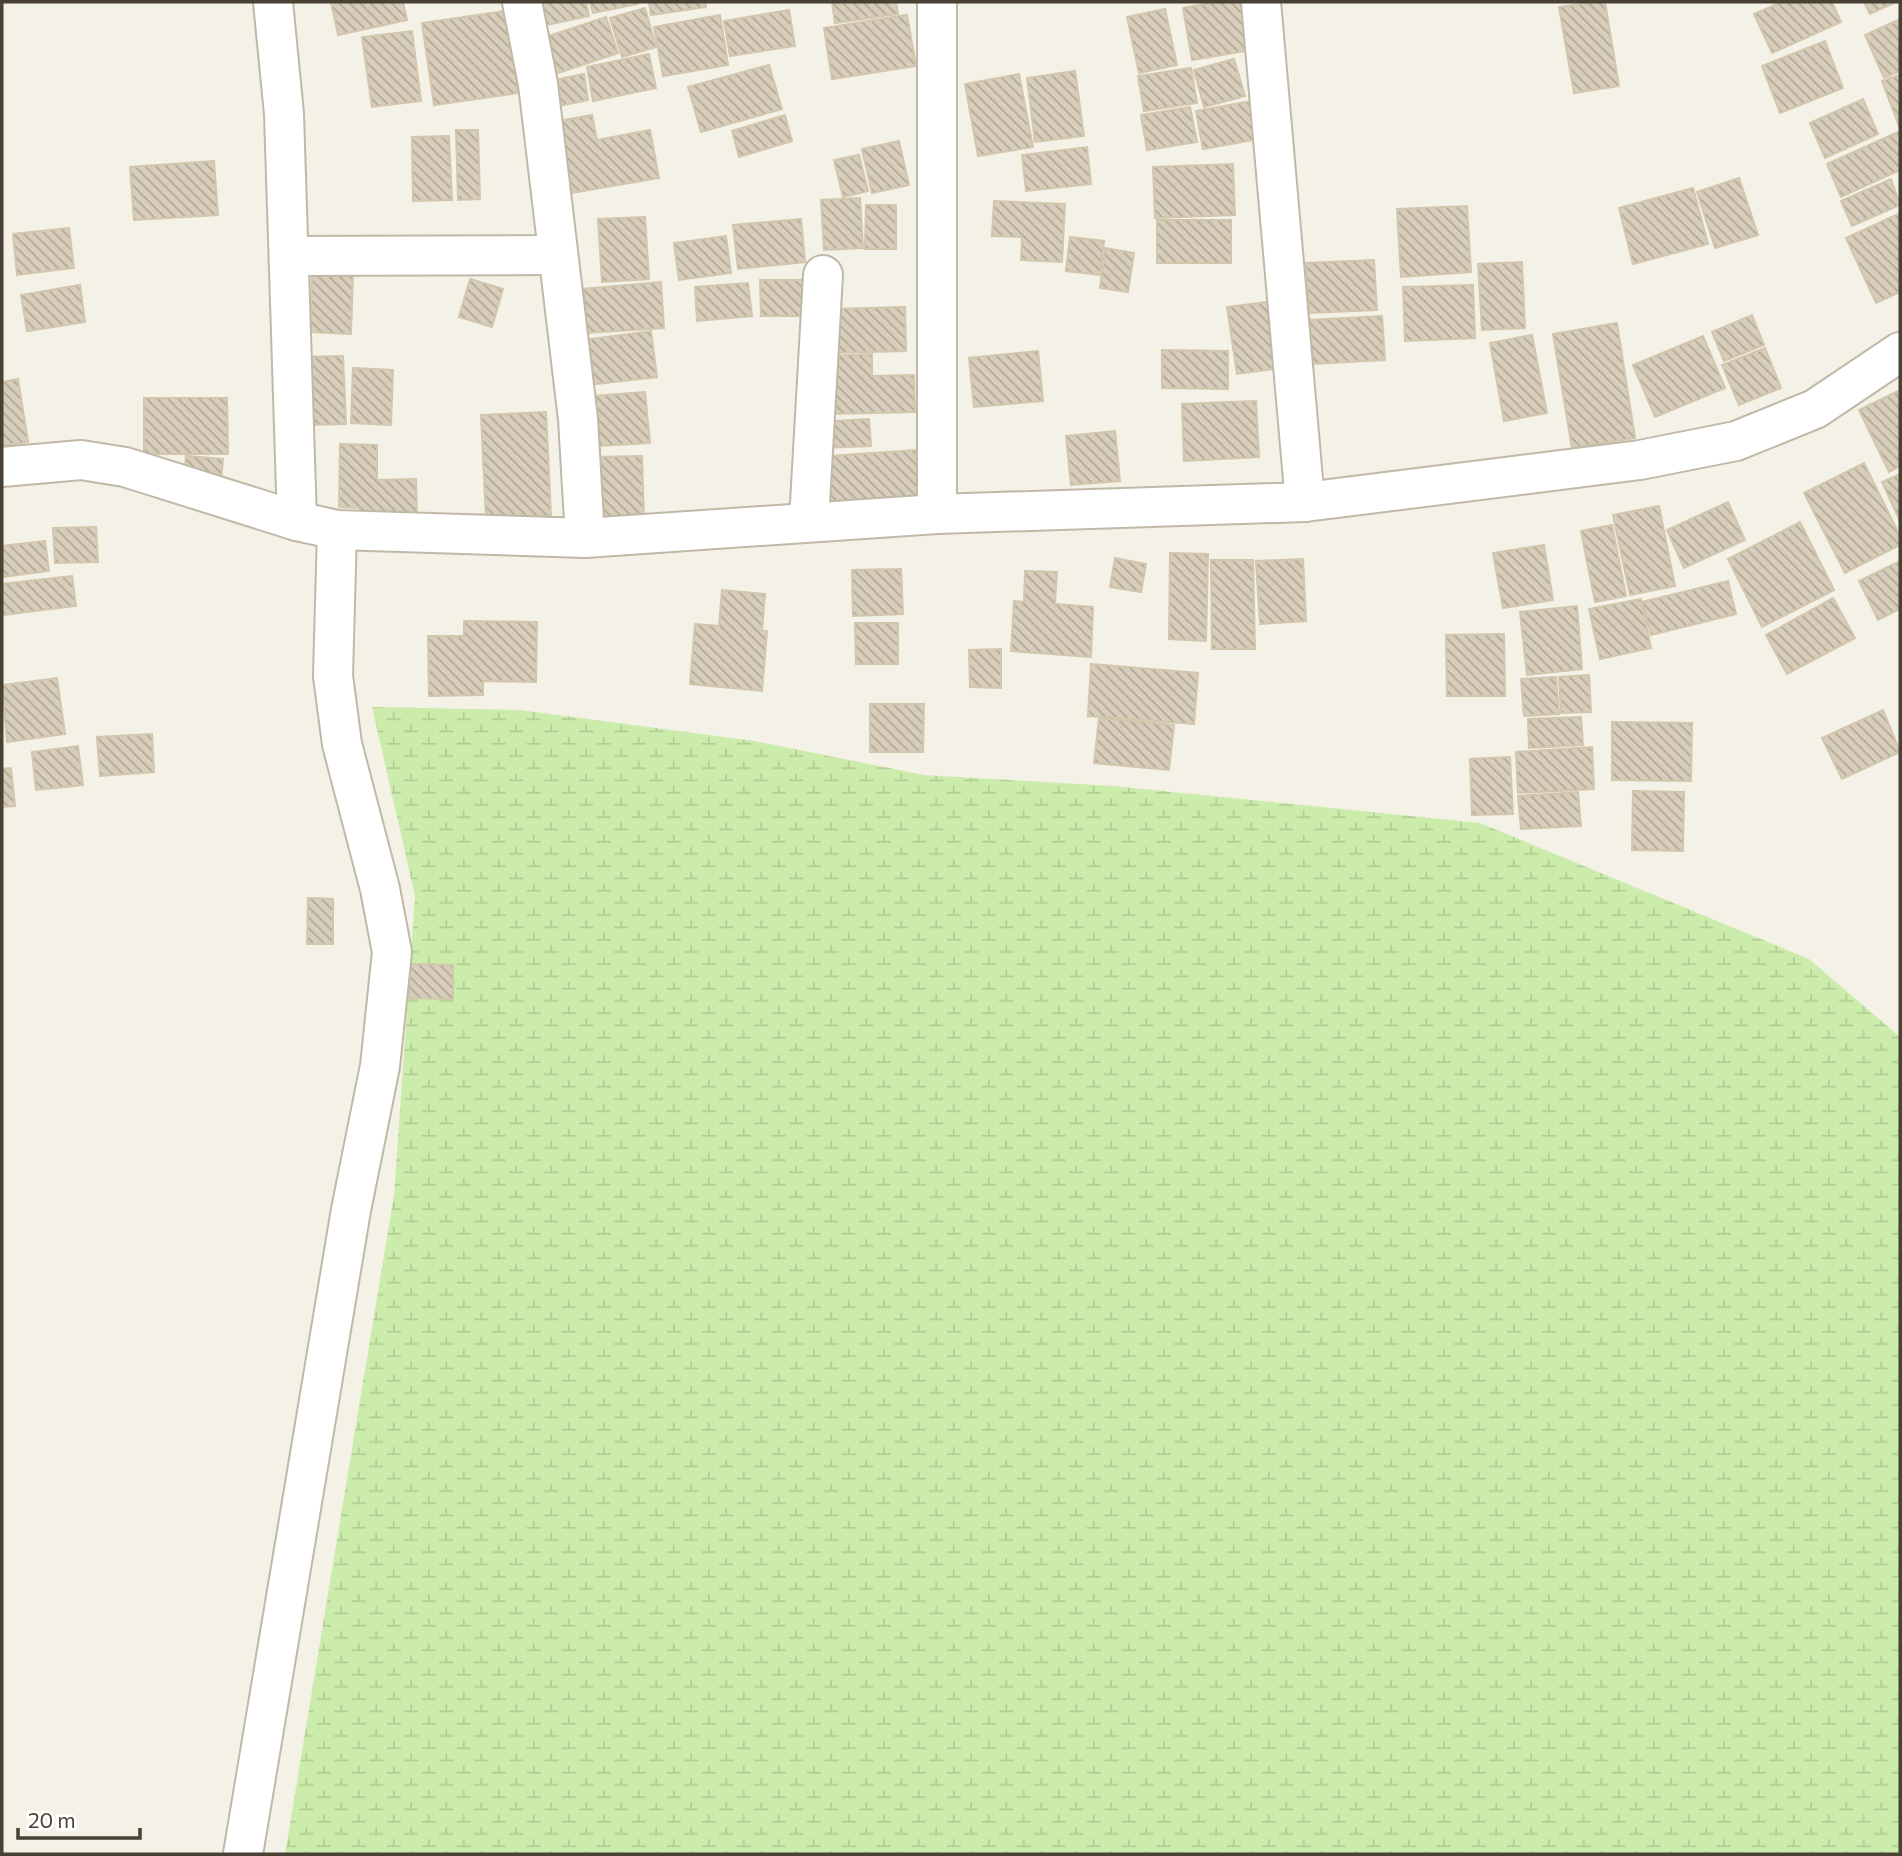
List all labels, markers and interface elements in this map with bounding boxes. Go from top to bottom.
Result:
scale bar [18,1797,140,1841]
text: 20 m [28,1807,76,1832]

